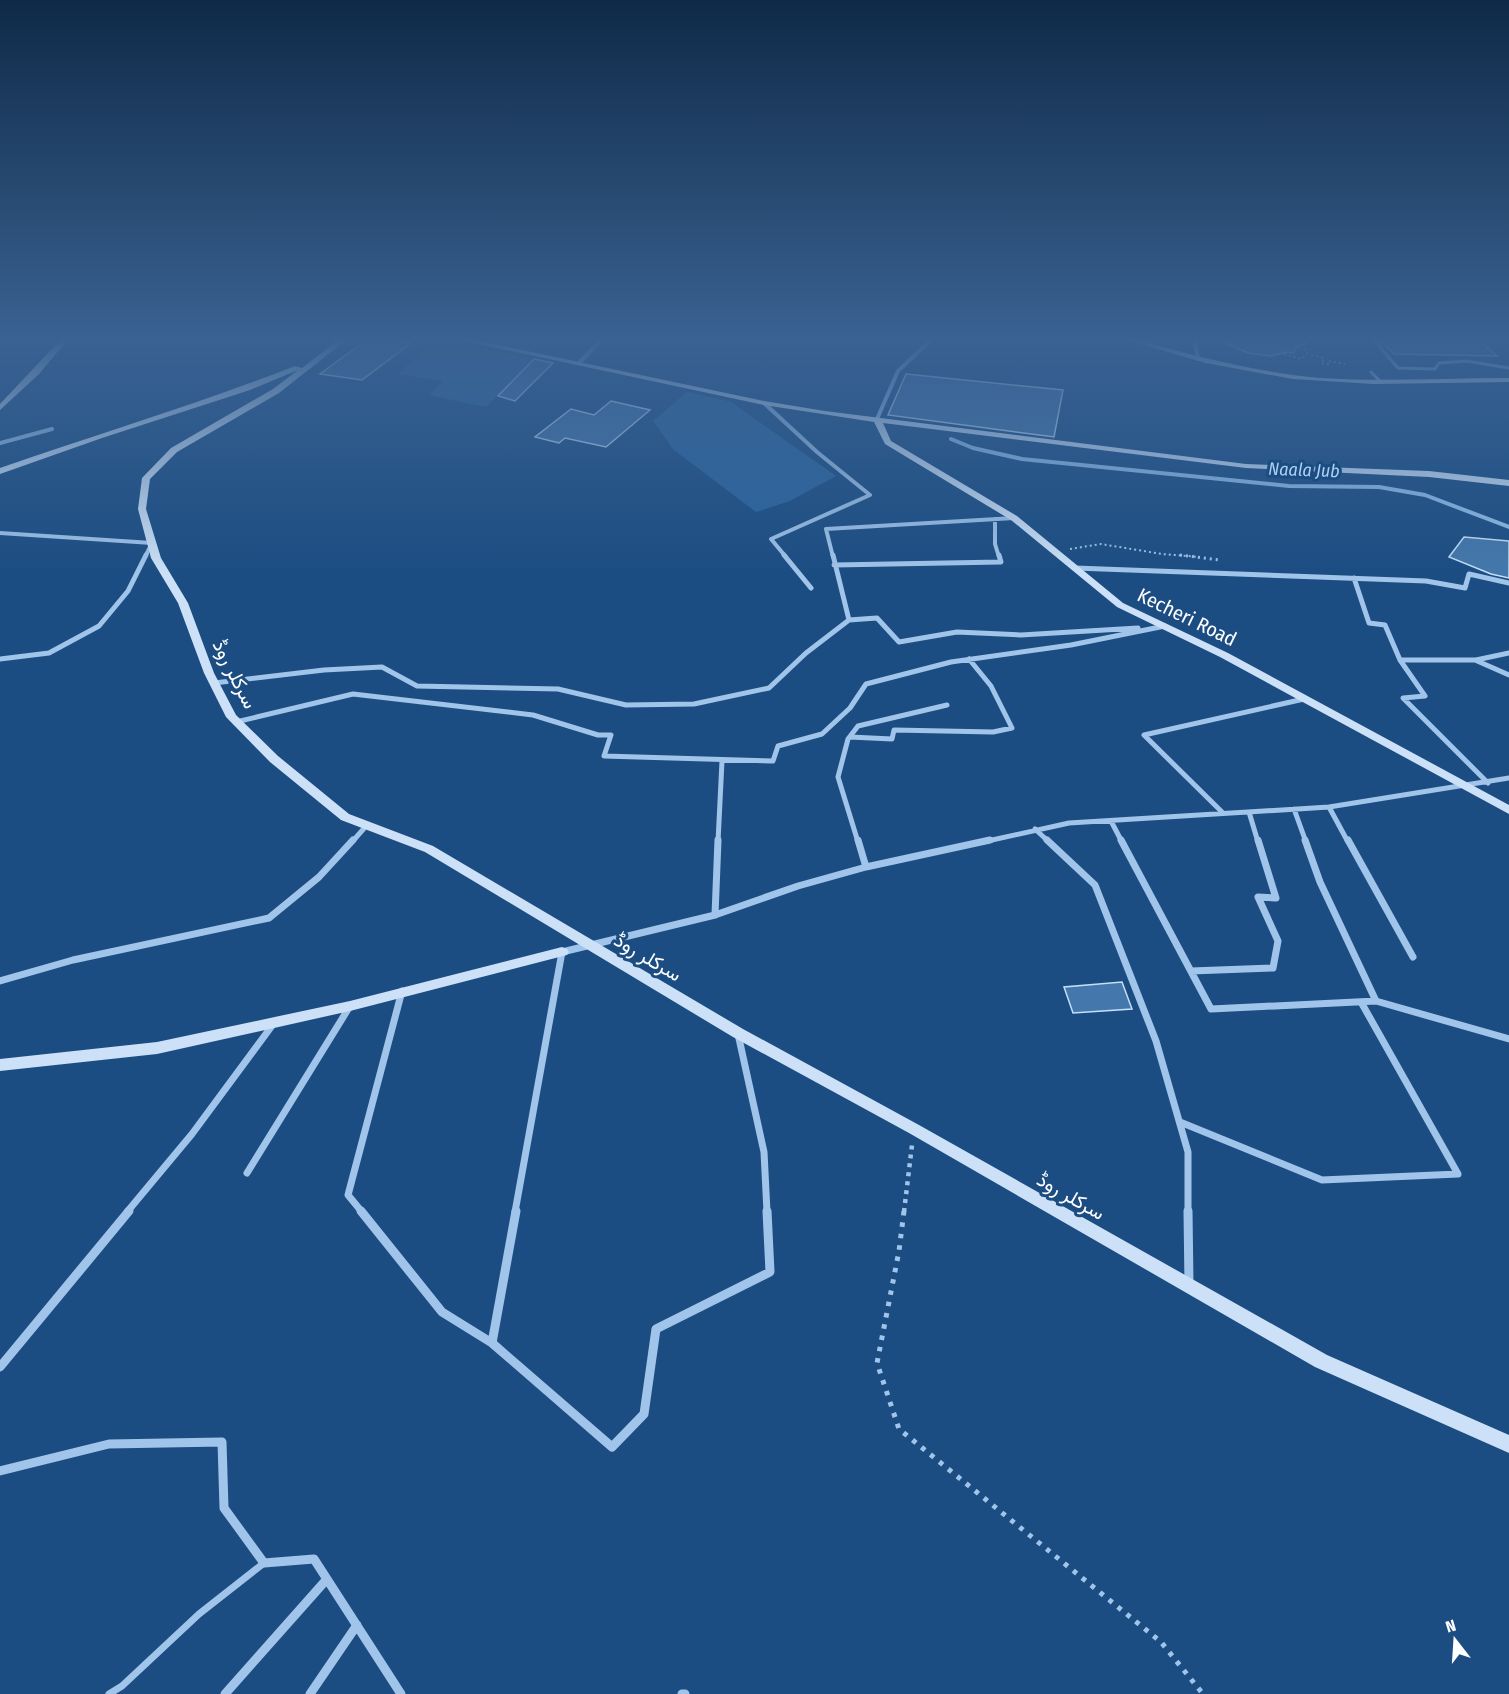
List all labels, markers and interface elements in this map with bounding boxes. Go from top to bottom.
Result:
water label: Naala Jub [1268,458,1340,482]
street label: Kecheri Road [1133,583,1241,651]
street label: سرکلر روڈ [207,635,263,713]
street label: سرکلر روڈ [609,928,686,987]
street label: سرکلر روڈ [1032,1167,1109,1226]
north arrow [1425,1610,1485,1670]
text: N [1443,1616,1458,1637]

